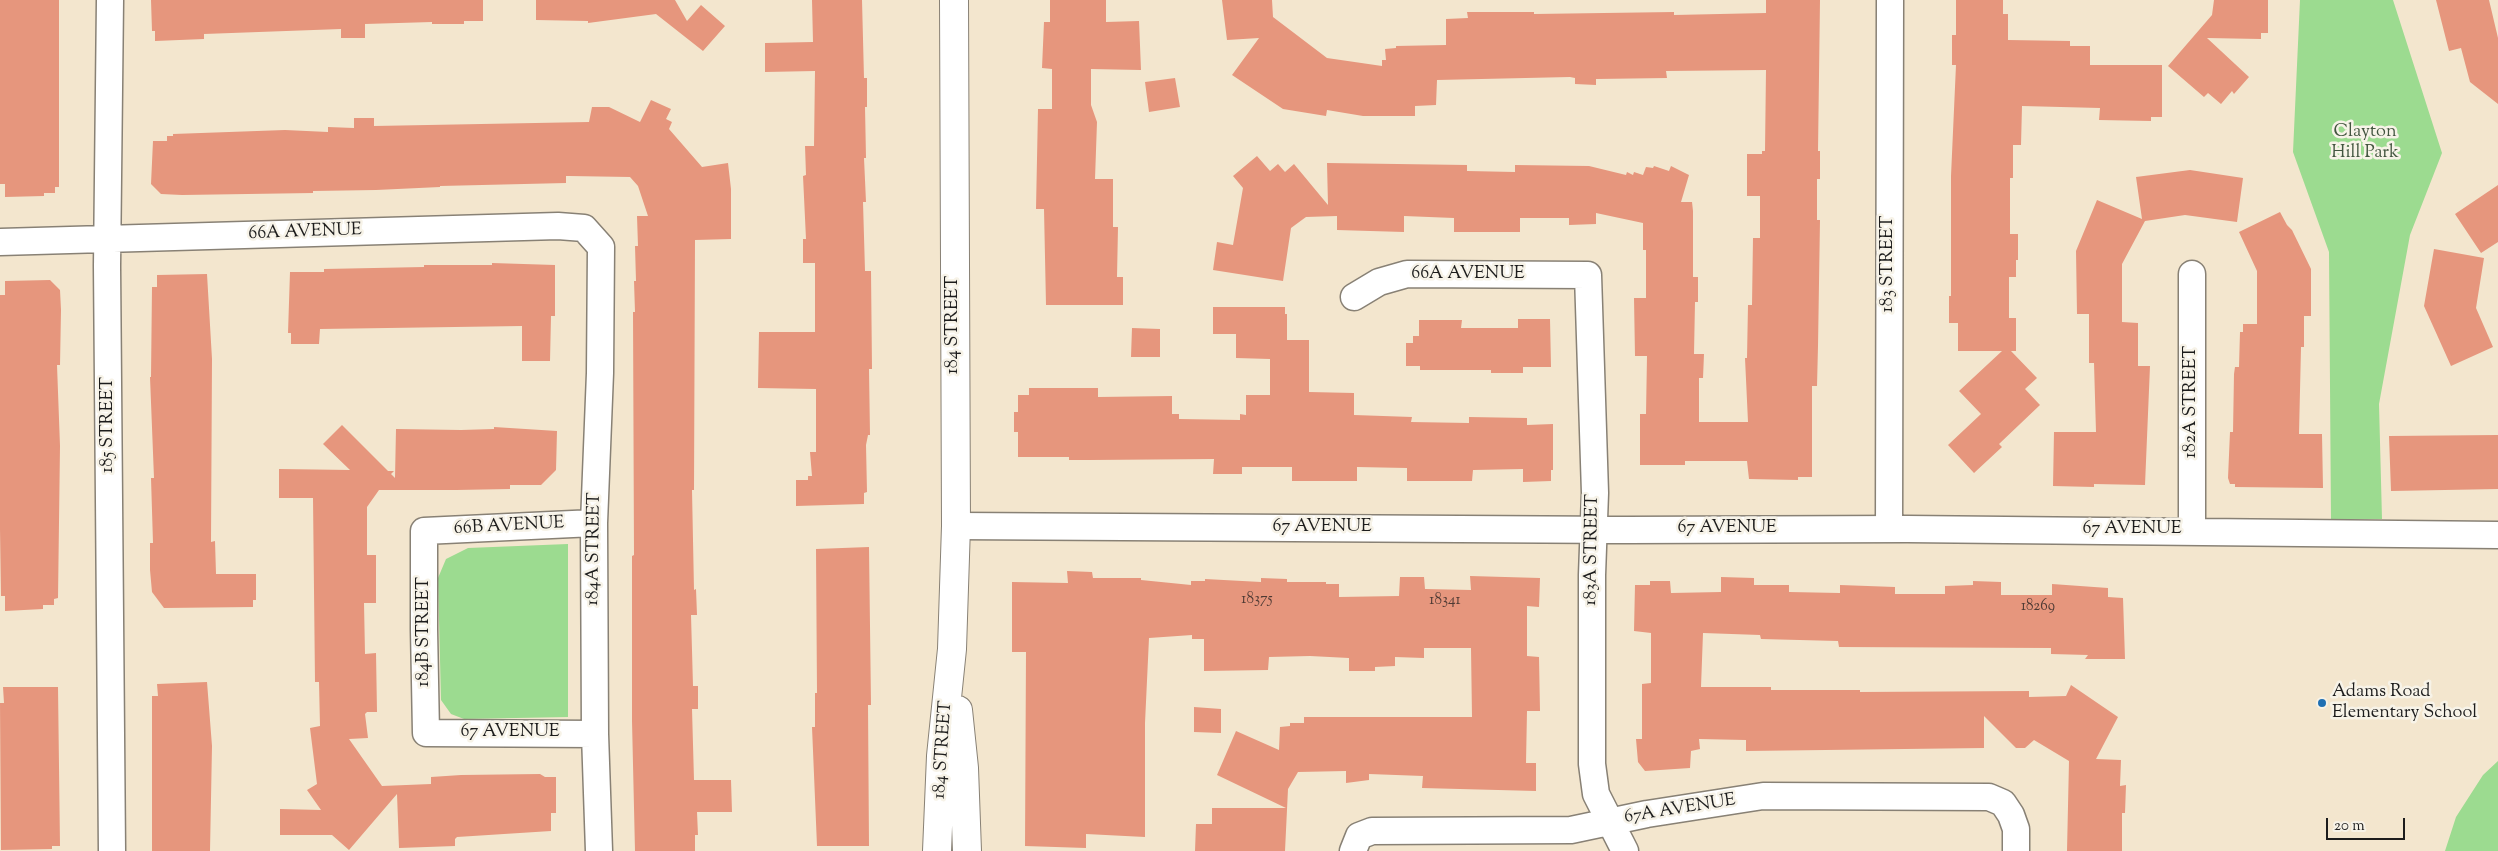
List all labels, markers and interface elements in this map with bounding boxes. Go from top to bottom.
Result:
park label: Clayton Hill Park [2331,122,2399,164]
street label: 183 STREET [1878,216,1900,312]
street label: 66A AVENUE [248,220,362,246]
street label: 66A AVENUE [1411,264,1525,286]
street label: 184 STREET [943,276,965,374]
street label: 182A STREET [2181,346,2203,458]
street label: 185 STREET [98,377,120,473]
street label: 184A STREET [583,492,607,606]
street label: 183A STREET [1581,494,1605,606]
street label: 66B AVENUE [453,513,565,541]
street label: 67 AVENUE [1272,517,1372,539]
street label: 67 AVENUE [1677,518,1777,540]
street label: 67 AVENUE [2082,519,2182,541]
street label: 184B STREET [414,577,436,687]
house number: 18375 [1241,591,1273,609]
house number: 18341 [1429,592,1461,610]
house number: 18269 [2021,598,2055,616]
place label: Adams Road Elementary School [2332,682,2477,724]
marker: Adams Road Elementary School [2316,697,2328,709]
street label: 184 STREET [930,700,958,800]
street label: 67 AVENUE [460,722,560,744]
street label: 67A AVENUE [1623,791,1737,829]
scale bar [2328,808,2407,840]
text: 20 m [2334,816,2365,837]

